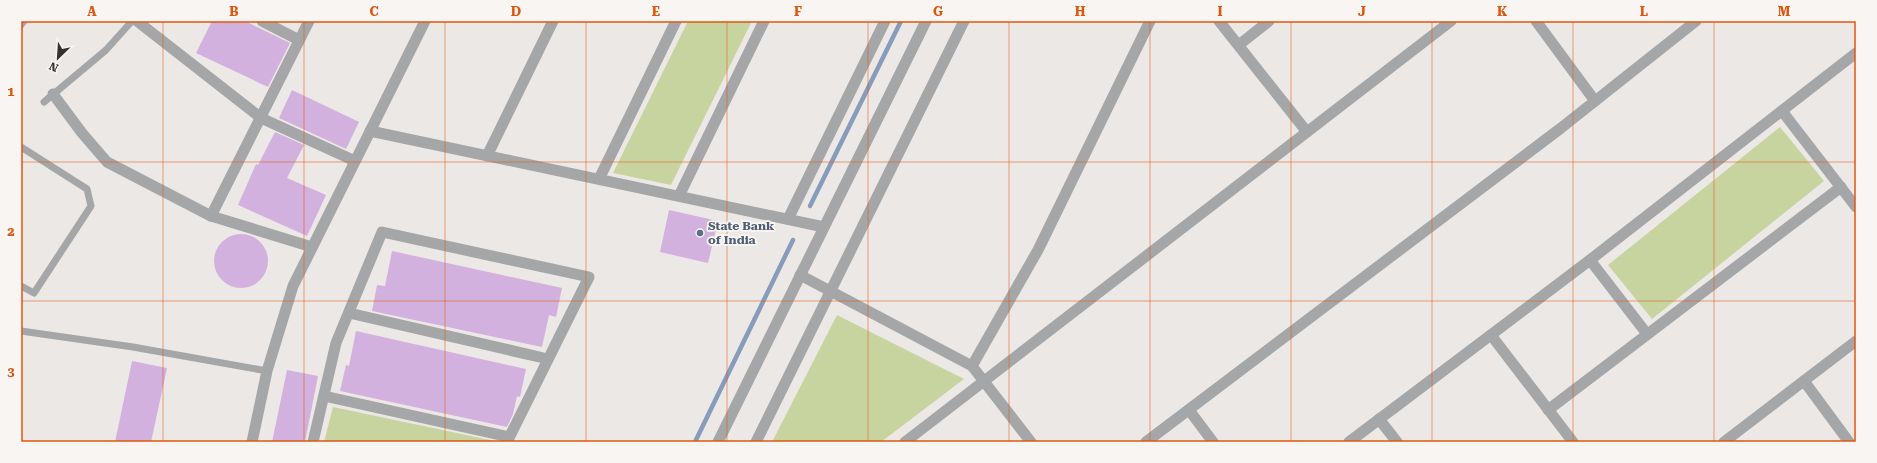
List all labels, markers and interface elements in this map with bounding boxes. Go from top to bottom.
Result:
text: A [87,4,97,19]
text: B [229,4,239,19]
text: C [369,4,379,19]
text: D [511,4,521,19]
text: E [652,4,660,19]
text: F [794,4,802,19]
text: G [933,4,943,19]
text: H [1075,4,1086,19]
text: I [1217,4,1223,19]
text: J [1358,4,1366,19]
text: K [1497,4,1508,19]
text: L [1640,4,1648,19]
text: M [1778,4,1791,19]
north arrow [38,38,78,78]
text: N [47,59,61,74]
text: 1 [7,84,15,99]
place label: State Bank of India [708,219,775,247]
text: 2 [7,224,15,239]
marker: State Bank of India [695,228,705,238]
text: 3 [7,364,15,379]

